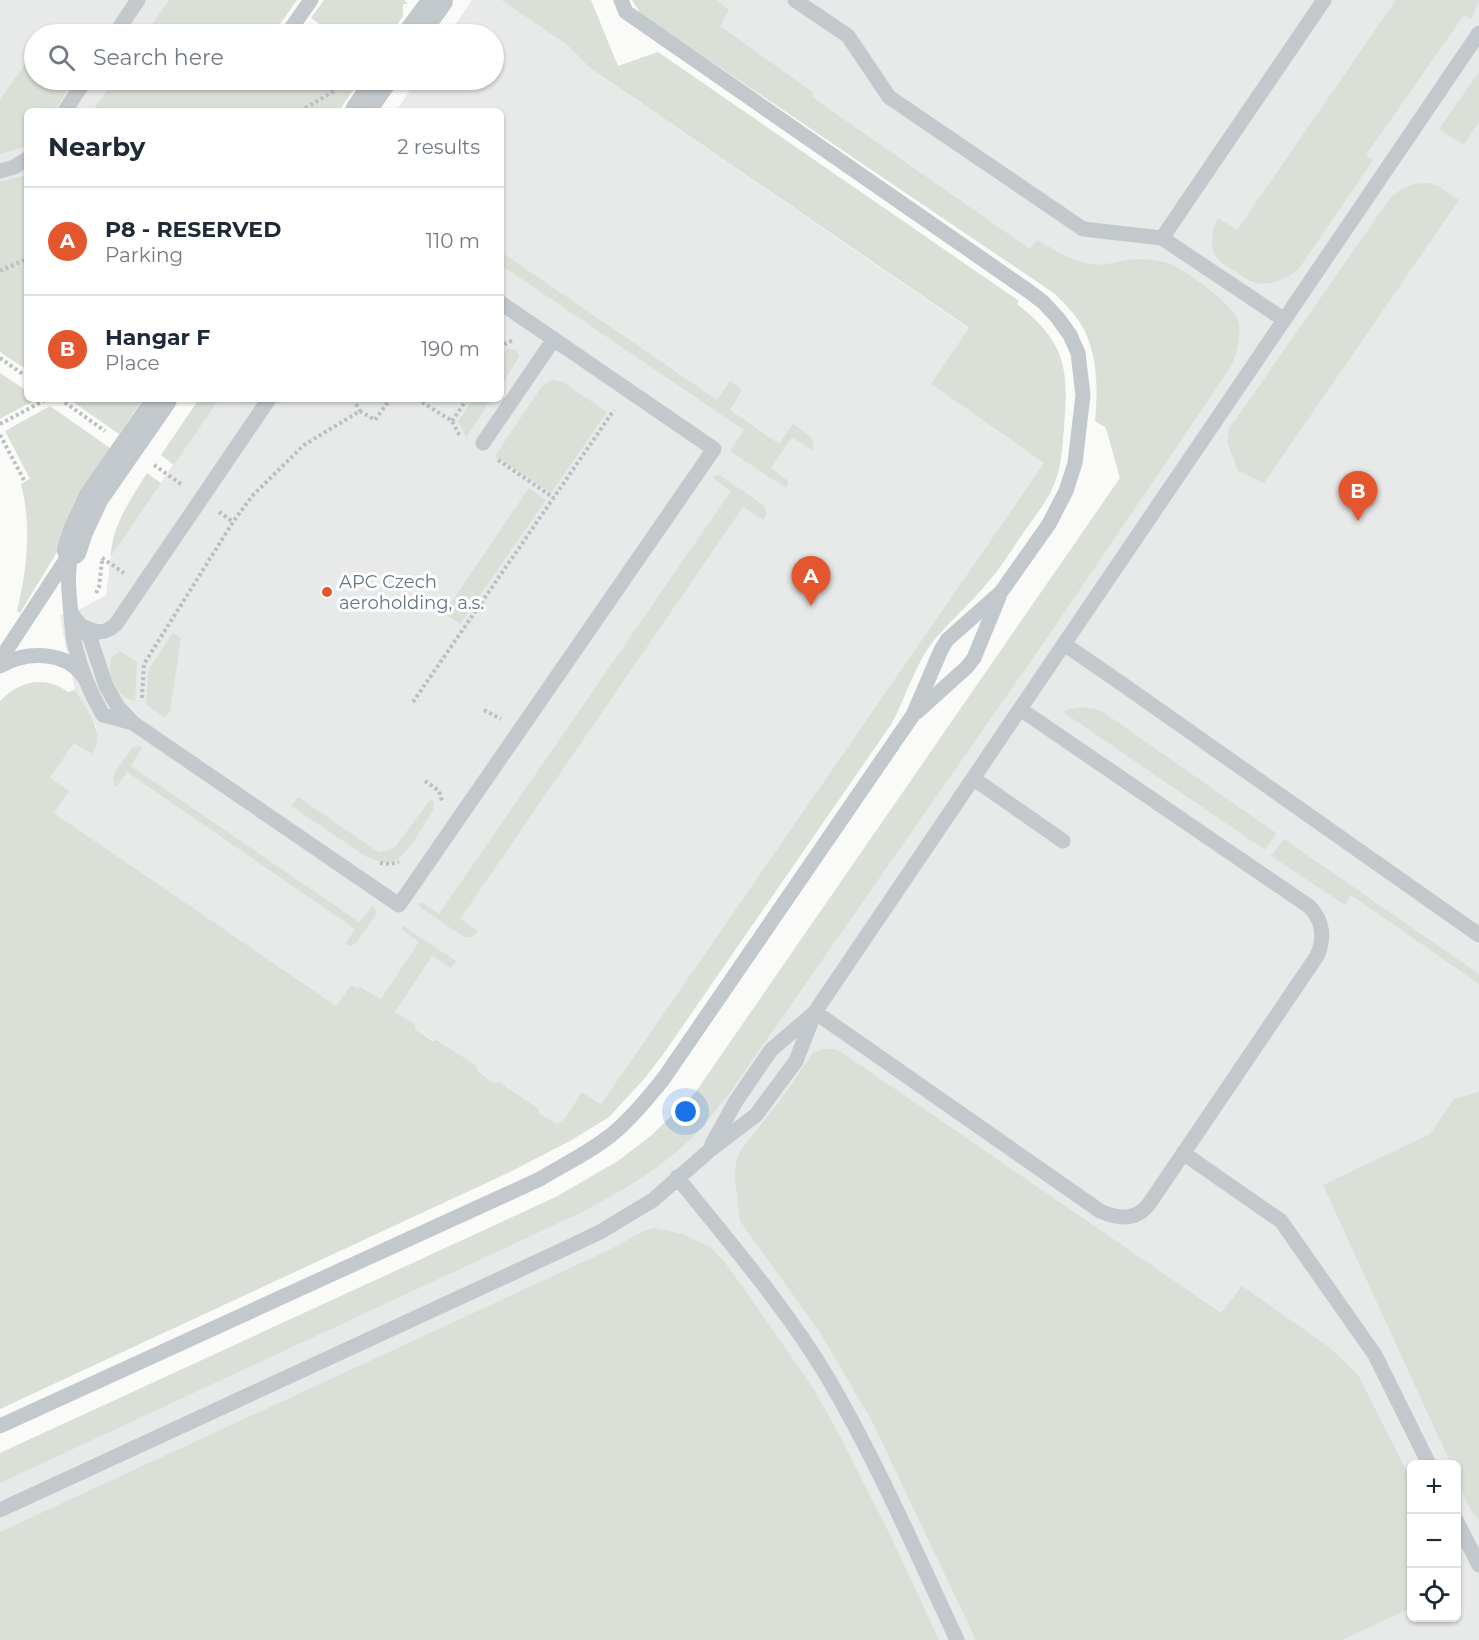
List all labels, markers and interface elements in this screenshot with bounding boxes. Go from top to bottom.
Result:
search box [24,24,504,90]
icon: search [45,41,78,74]
text: Search here [93,44,224,71]
text: Nearby [48,131,145,163]
text: 2 results [397,135,480,159]
text: P8 - RESERVED [105,216,281,243]
text: A [60,229,75,253]
text: 110 m [426,229,480,253]
text: Parking [105,243,183,267]
text: Hangar F [105,324,210,351]
text: B [60,337,75,361]
text: 190 m [421,337,480,361]
text: Place [105,351,160,375]
pin: B [1338,472,1378,521]
pin: A [792,556,830,606]
place label: APC Czech aeroholding, a.s. [339,571,484,614]
marker: APC Czech aeroholding, a.s. [320,585,334,599]
your location [671,1097,700,1126]
map controls [1407,1460,1461,1622]
button: + [1407,1460,1461,1514]
button: − [1407,1514,1461,1568]
button: locate [1407,1568,1461,1622]

